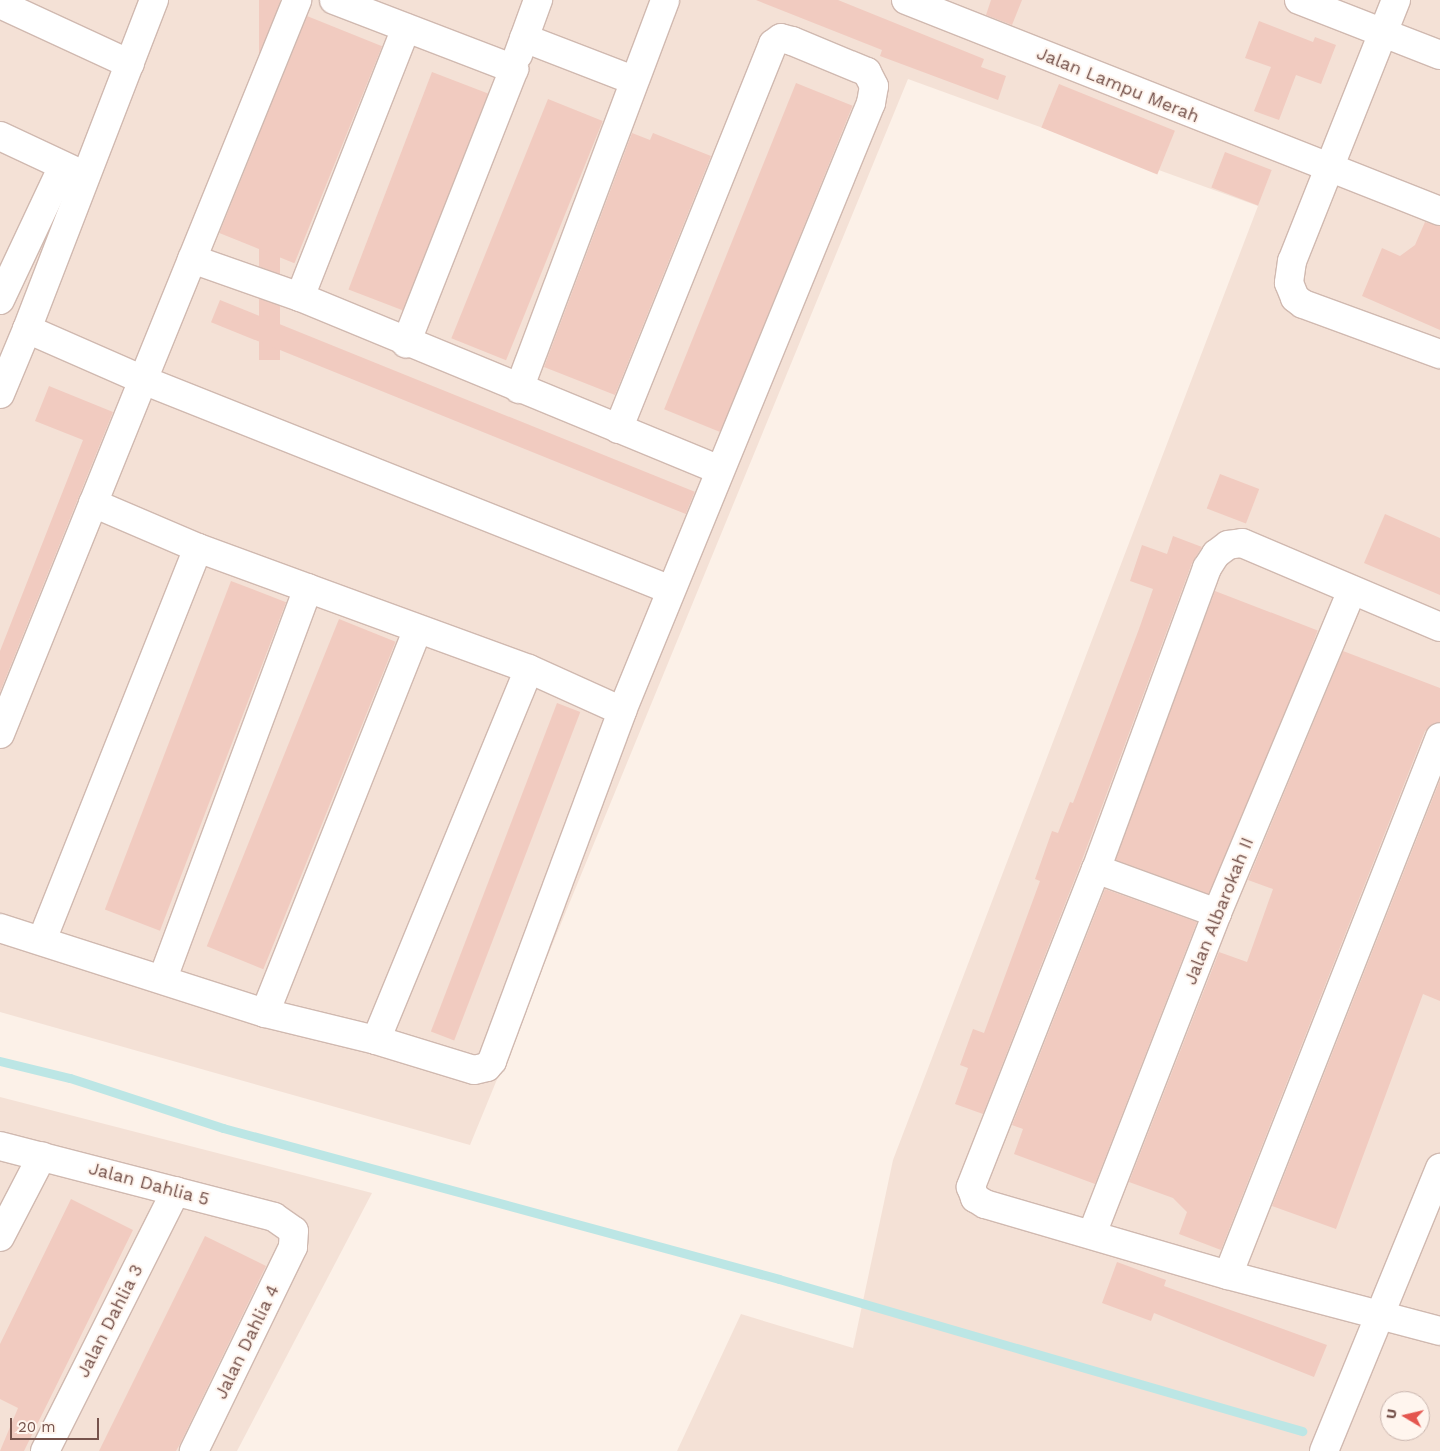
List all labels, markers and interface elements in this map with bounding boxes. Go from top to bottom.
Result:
street label: Jalan Lampu Merah [1033,42,1203,128]
street label: Jalan Albarokah II [1179,834,1259,988]
street label: Jalan Dahlia 5 [86,1157,212,1211]
street label: Jalan Dahlia 3 [72,1261,148,1381]
street label: Jalan Dahlia 4 [210,1281,284,1403]
north arrow [1380,1391,1430,1441]
scale bar [12,1408,101,1440]
text: U [1382,1408,1400,1420]
text: 20 m [18,1418,56,1436]

